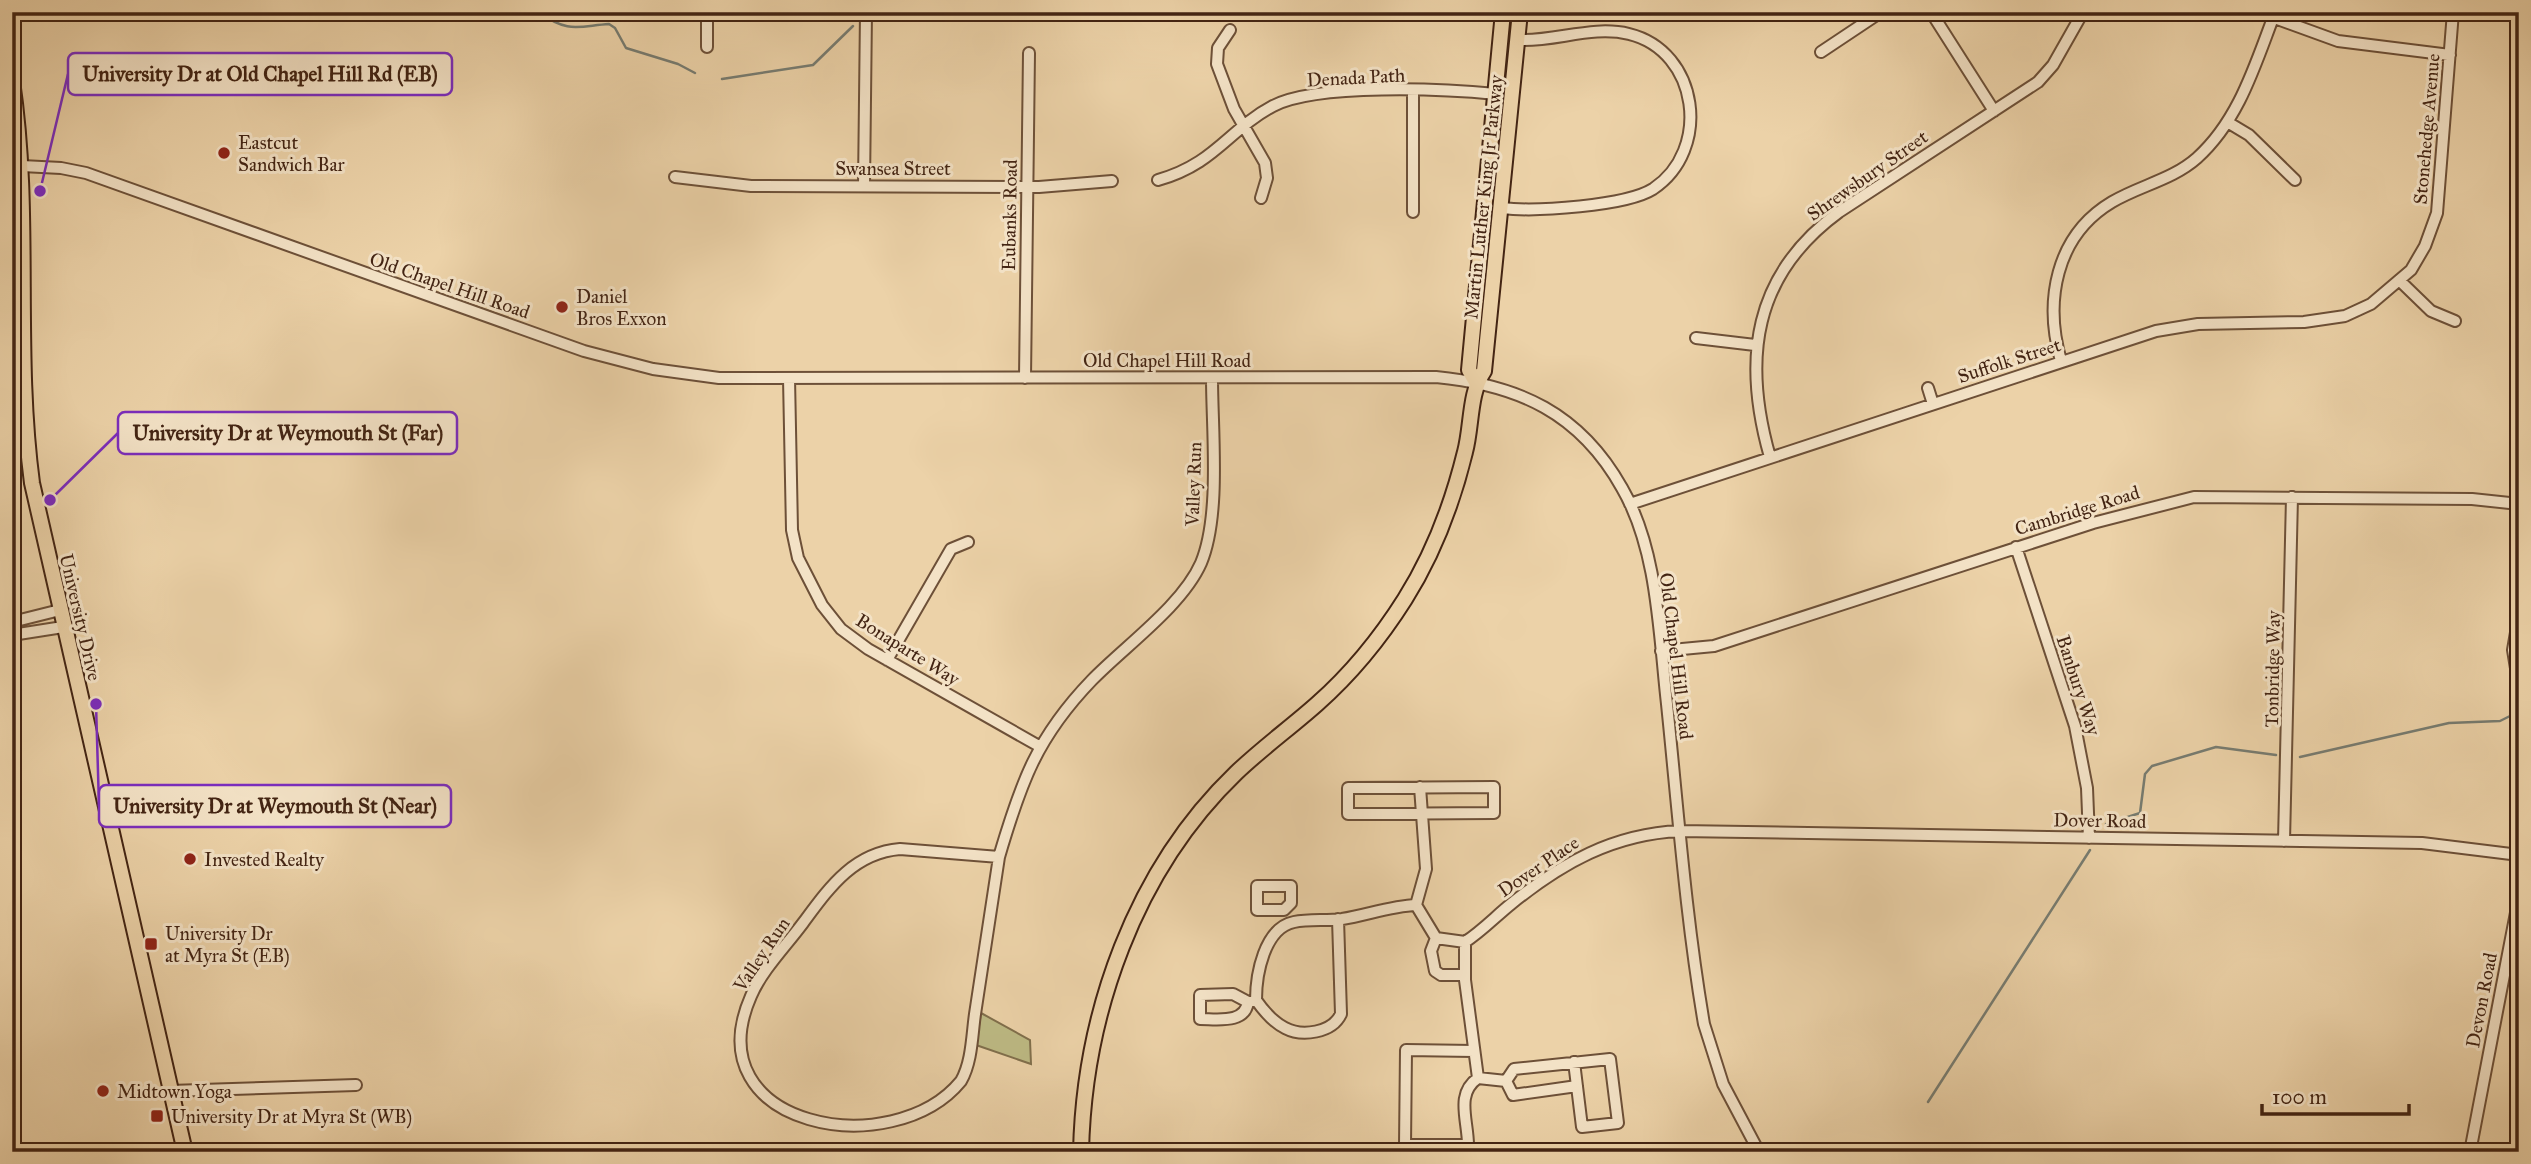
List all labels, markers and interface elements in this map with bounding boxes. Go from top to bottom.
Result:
callout: University Dr at Old Chapel Hill Rd (EB) [68,53,452,95]
street label: Stonehedge Avenue [2408,53,2446,206]
text: University Dr at Old Chapel Hill Rd (EB) [82,61,438,87]
street label: Denada Path [1306,63,1406,92]
street label: Martin Luther King Jr Parkway [1459,73,1509,320]
street label: Shrewsbury Street [1802,125,1932,226]
place label: Eastcut Sandwich Bar [238,131,346,176]
marker: Eastcut Sandwich Bar [216,145,232,161]
street label: Swansea Street [835,157,951,180]
street label: Eubanks Road [997,159,1022,271]
street label: Old Chapel Hill Road [367,247,533,324]
place label: Daniel Bros Exxon [576,285,667,330]
marker: Daniel Bros Exxon [554,299,570,315]
street label: Suffolk Street [1955,333,2064,388]
street label: Old Chapel Hill Road [1083,349,1251,372]
callout: University Dr at Weymouth St (Far) [118,412,457,454]
text: University Dr at Weymouth St (Far) [133,420,443,446]
street label: Valley Run [1180,441,1206,528]
street label: Cambridge Road [2012,480,2143,541]
street label: University Drive [55,551,106,683]
street label: Old Chapel Hill Road [1655,571,1698,741]
street label: Bonaparte Way [852,608,965,691]
street label: Tonbridge Way [2260,609,2286,728]
street label: Banbury Way [2052,632,2106,739]
callout: University Dr at Weymouth St (Near) [99,785,451,827]
text: University Dr at Weymouth St (Near) [113,793,437,819]
street label: Dover Road [2053,808,2147,833]
street label: Dover Place [1493,831,1583,902]
place label: Invested Realty [204,848,325,871]
marker: Invested Realty [182,851,198,867]
street label: Valley Run [728,913,795,997]
place label: University Dr at Myra St (EB) [165,922,290,968]
marker: University Dr at Myra St (EB) [143,936,159,952]
street label: Devon Road [2461,950,2502,1050]
scale bar [2262,1073,2408,1117]
place label: Midtown Yoga [117,1080,233,1104]
marker: Midtown Yoga [95,1083,111,1099]
text: 100 m [2272,1084,2327,1110]
place label: University Dr at Myra St (WB) [171,1105,412,1129]
marker: University Dr at Myra St (WB) [149,1108,165,1124]

